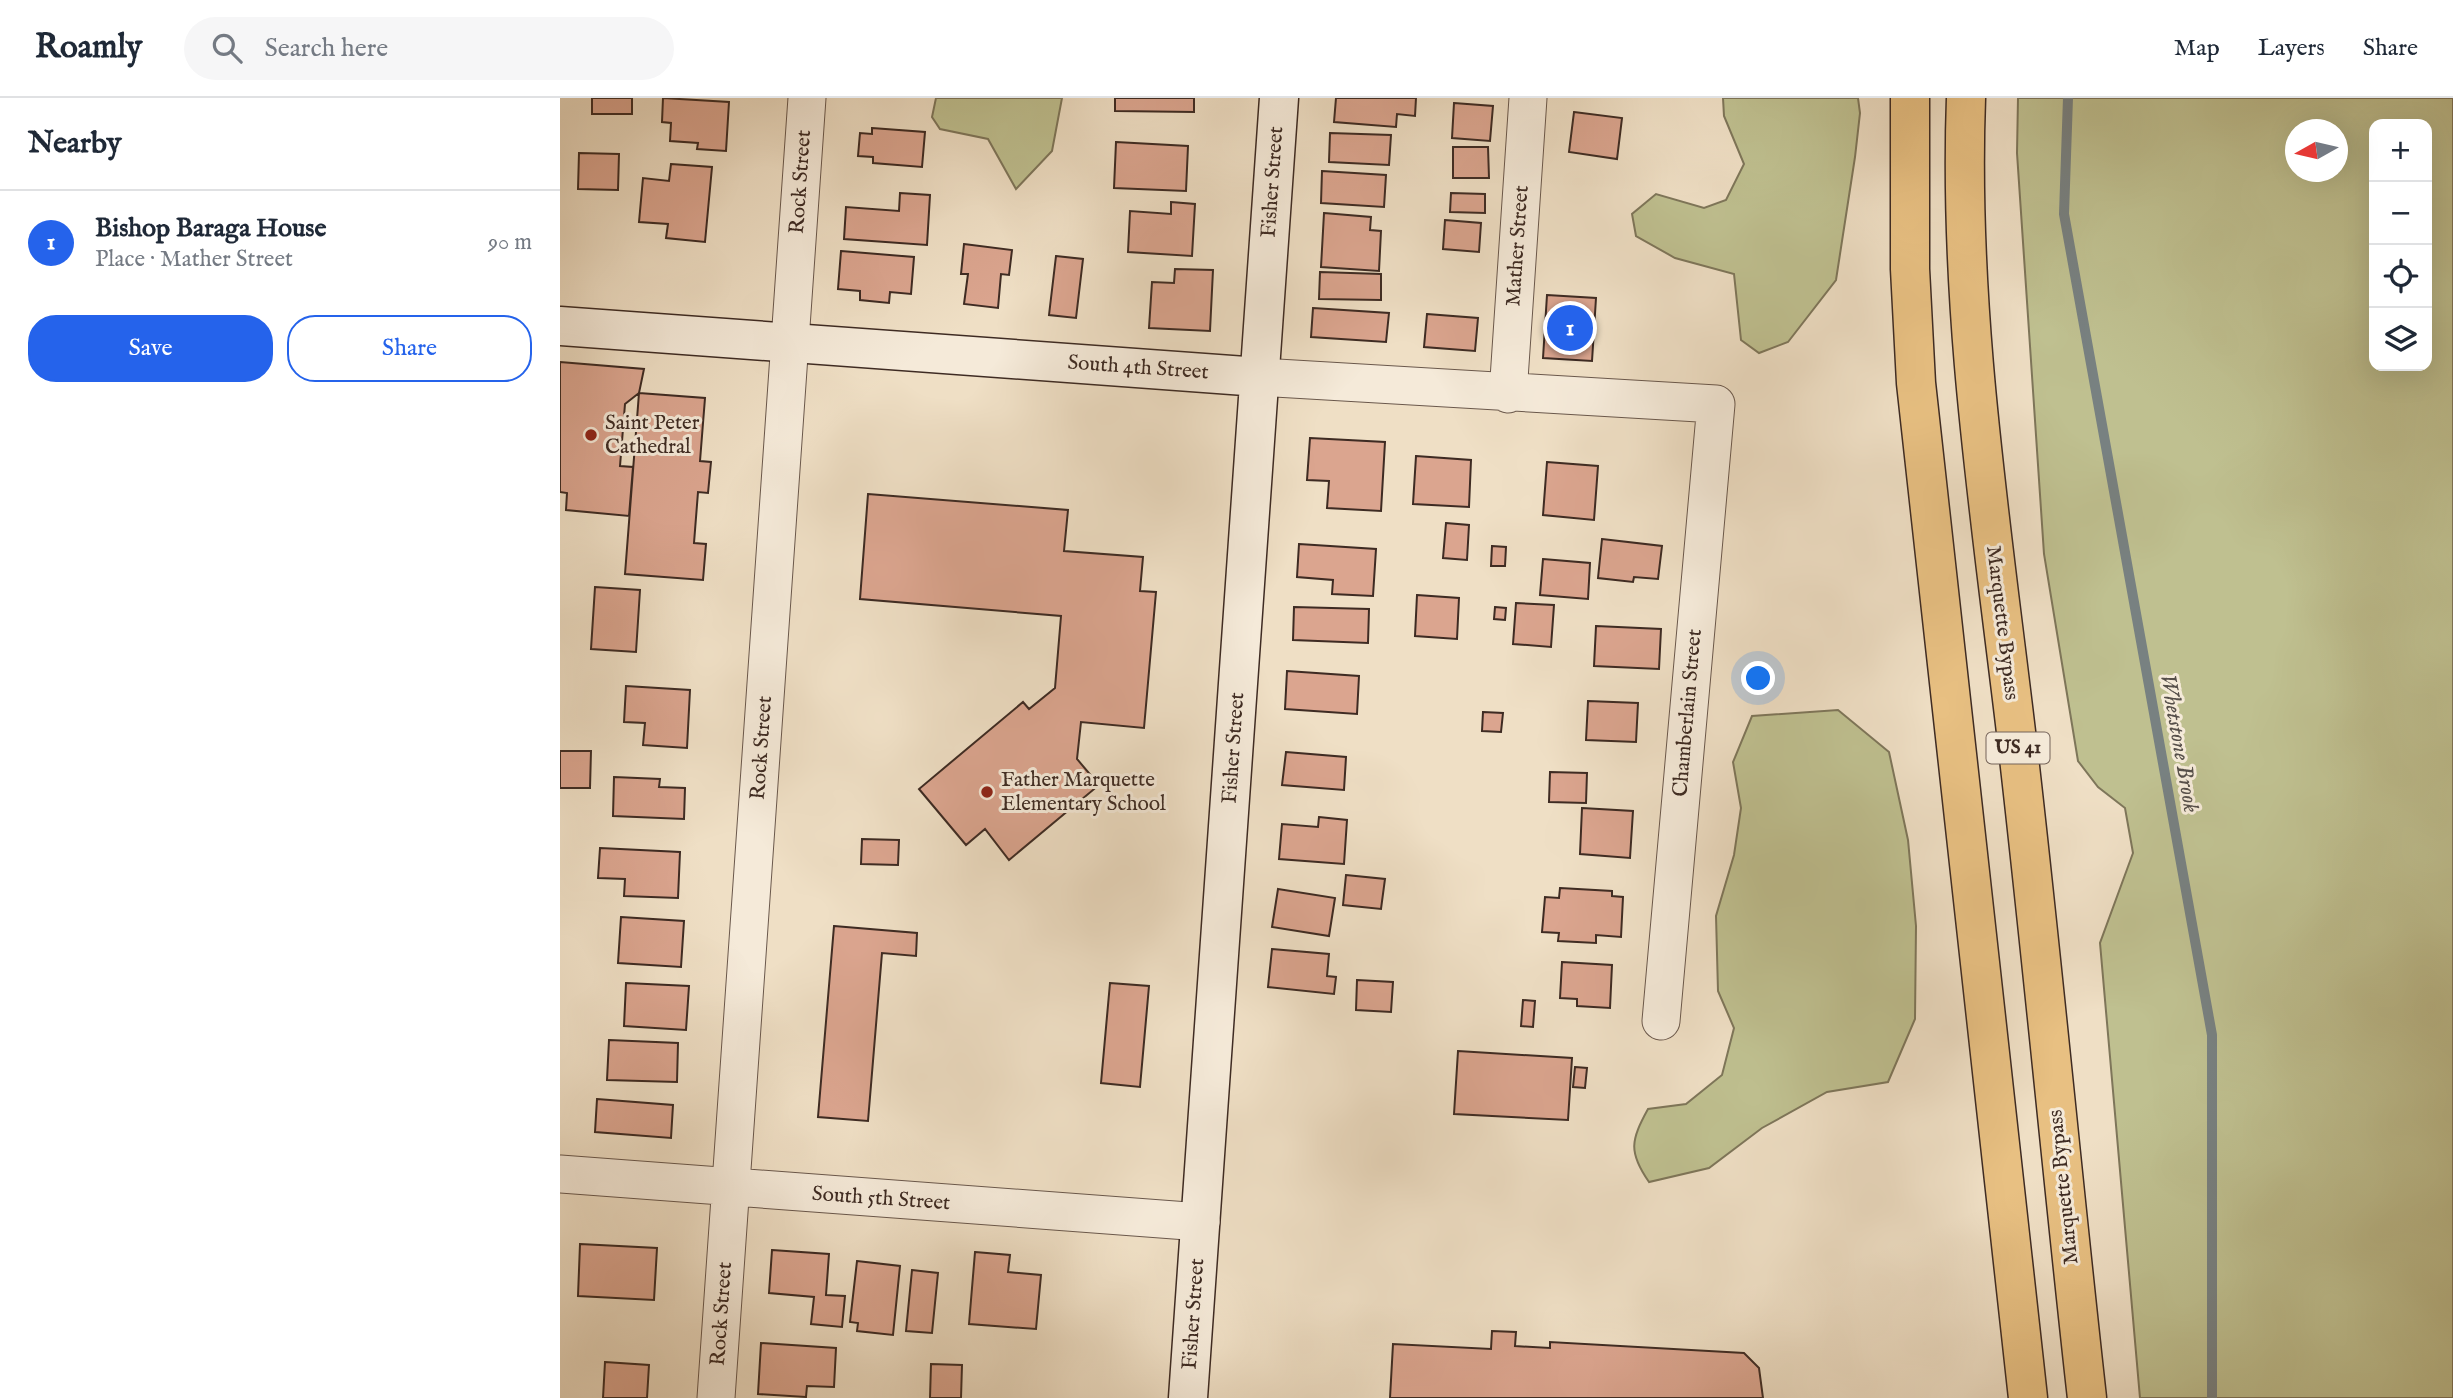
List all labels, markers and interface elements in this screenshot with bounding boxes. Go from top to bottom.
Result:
search box [184,17,674,80]
text: Roamly [35,27,142,69]
icon: search [208,29,246,67]
text: Search here [264,32,388,65]
text: Map [2174,33,2220,64]
text: Layers [2258,33,2325,64]
text: Share [2363,33,2418,64]
north arrow [2285,119,2348,182]
map controls [2369,119,2432,371]
button: + [2369,119,2432,182]
text: Nearby [28,125,121,163]
street label: Fisher Street [1256,125,1290,239]
street label: Rock Street [784,129,818,235]
button: − [2369,182,2432,245]
street label: Mather Street [1500,185,1536,307]
text: Bishop Baraga House [95,212,326,245]
text: 1 [47,228,55,257]
text: 90 m [488,228,532,257]
text: Place · Mather Street [95,245,293,274]
button: locate [2369,245,2432,308]
pin: 1 [1547,302,1593,354]
button: layers [2369,308,2432,371]
button: Save [28,315,273,382]
button: Share [287,315,532,382]
street label: South 4th Street [1067,350,1209,386]
place label: Saint Peter Cathedral [605,410,700,461]
marker: Saint Peter Cathedral [583,427,599,443]
street label: Marquette Bypass [1979,544,2025,702]
street label: Chamberlain Street [1667,628,1709,798]
your location [1741,661,1775,695]
water label: Whetstone Brook [2153,671,2205,815]
street label: Fisher Street [1217,691,1251,805]
street label: Rock Street [745,695,779,801]
road number: US 41 [1986,733,2050,764]
place label: Father Marquette Elementary School [1001,767,1166,818]
marker: Father Marquette Elementary School [979,784,995,800]
street label: Marquette Bypass [2042,1108,2086,1266]
street label: South 5th Street [811,1181,951,1217]
street label: Fisher Street [1177,1257,1211,1371]
street label: Rock Street [705,1261,739,1367]

